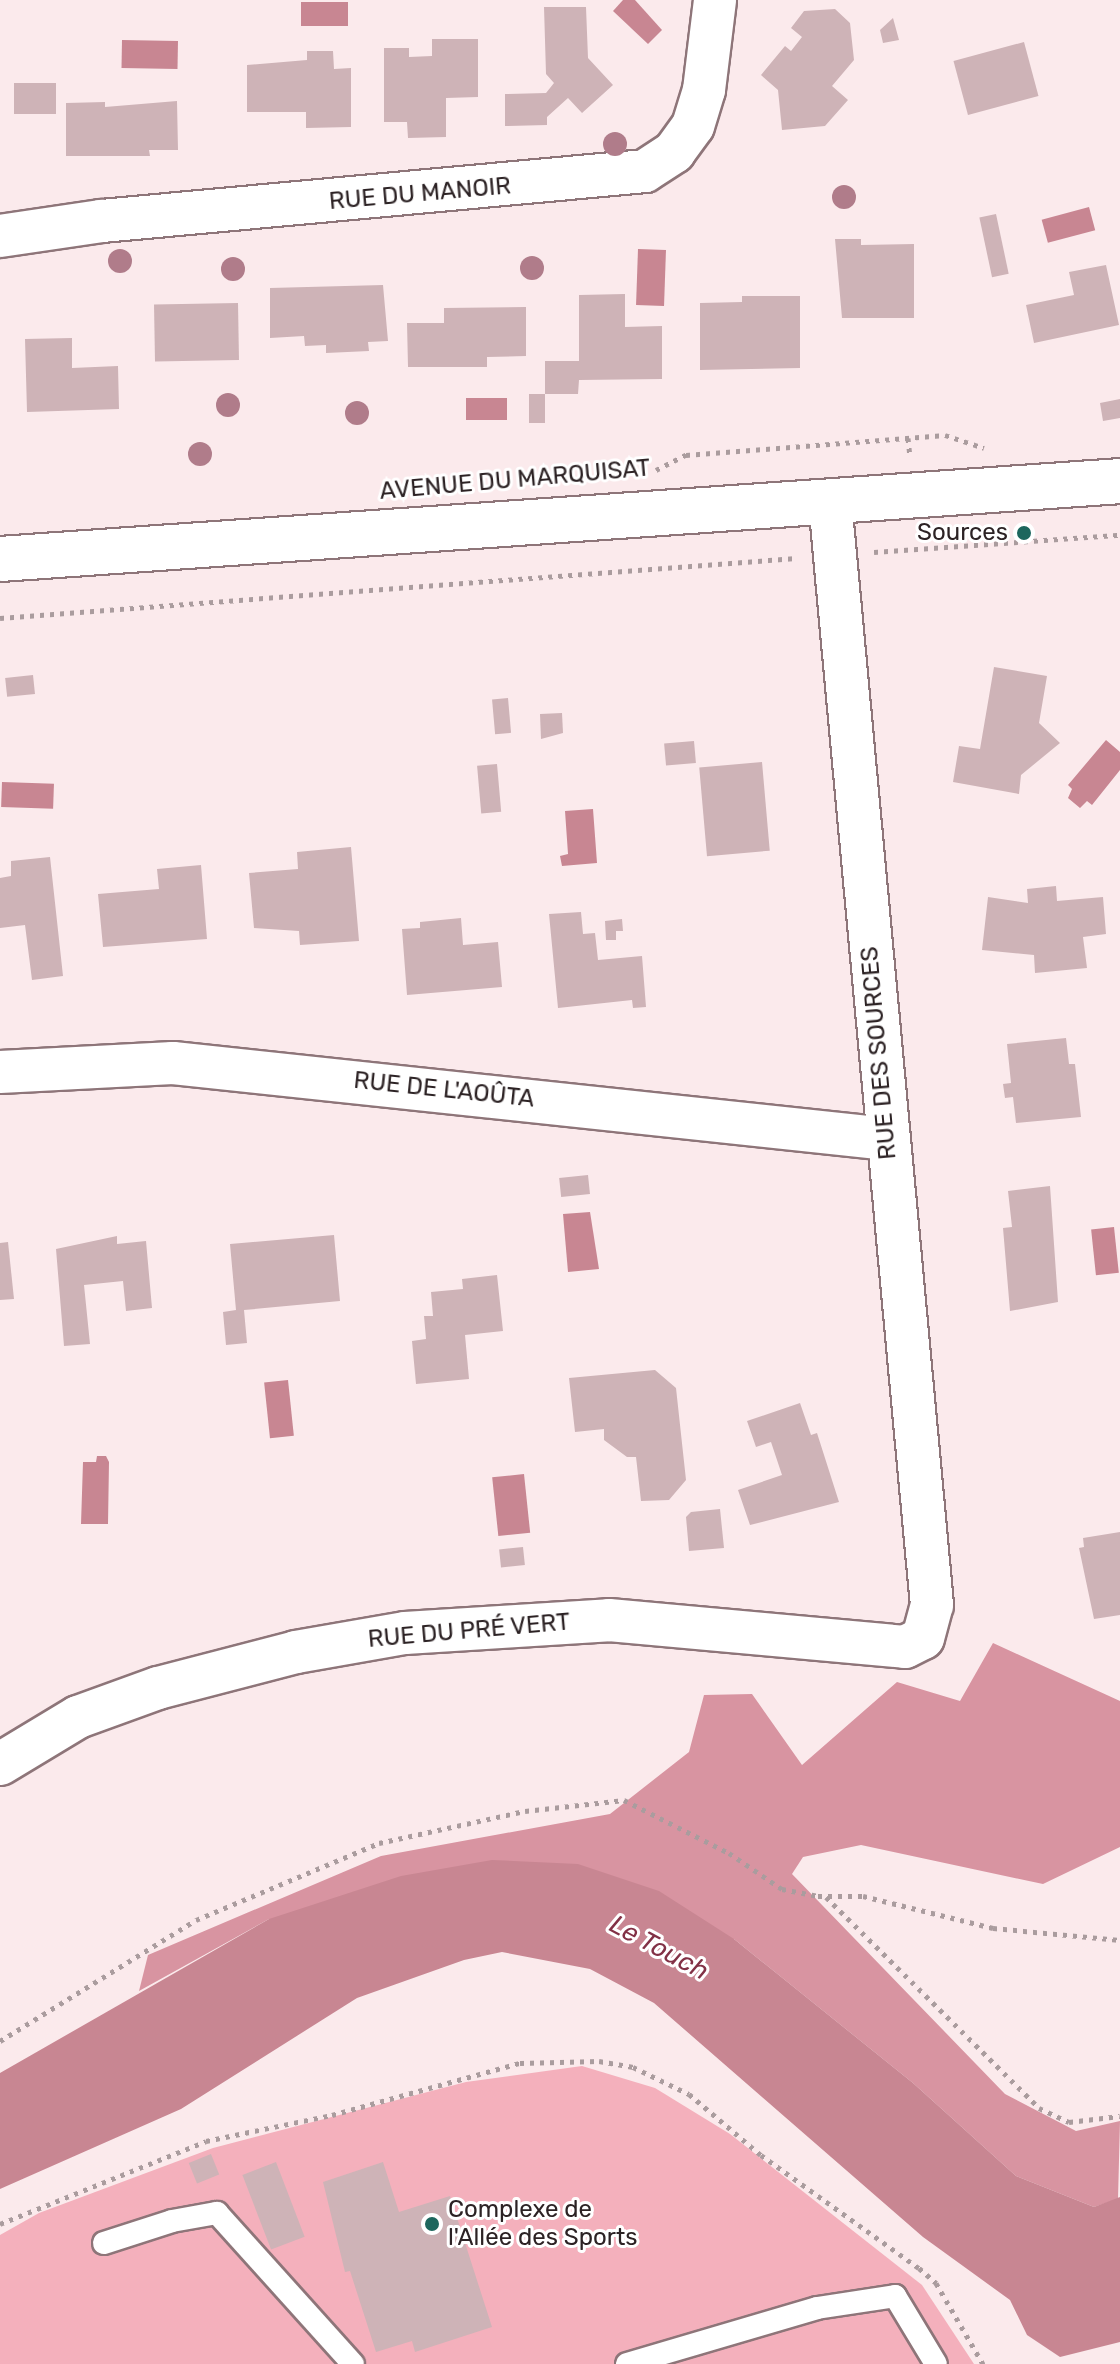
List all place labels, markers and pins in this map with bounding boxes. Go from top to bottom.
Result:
place label: Sources [917,519,1008,547]
marker: Sources [1015,524,1033,542]
place label: Complexe de l'Allée des Sports [448,2196,638,2252]
marker: Complexe de l'Allée des Sports [423,2215,441,2233]

